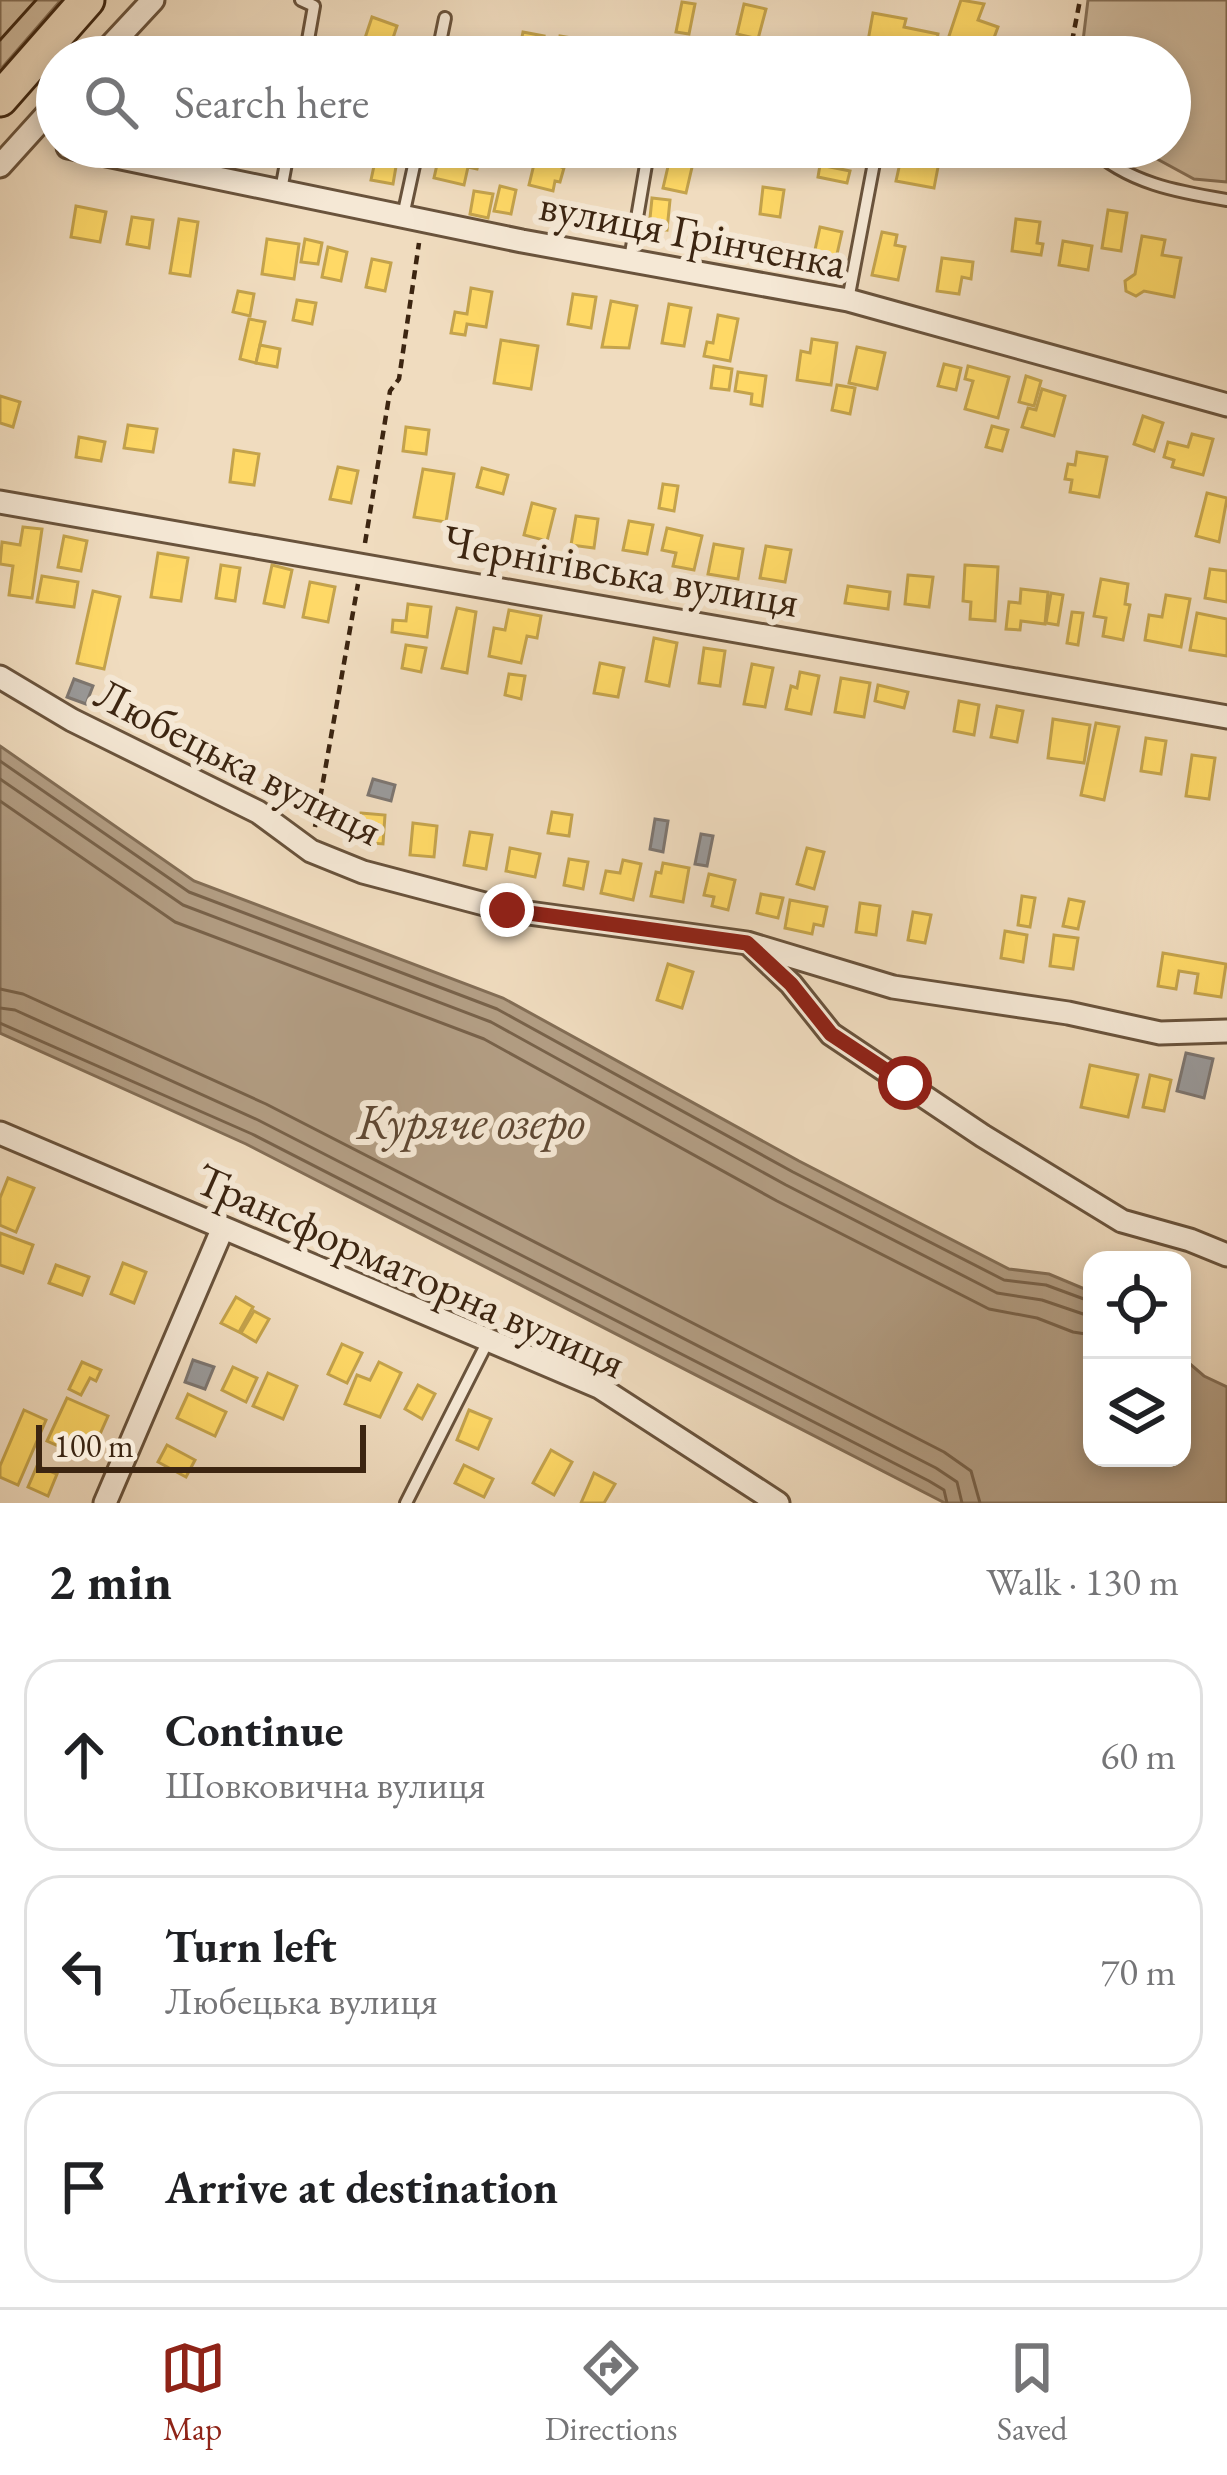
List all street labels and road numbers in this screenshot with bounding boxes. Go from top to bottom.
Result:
street label: вулиця Грінченка [535,175,851,291]
street label: Чернігівська вулиця [438,510,804,630]
street label: Любецька вулиця [86,664,392,858]
street label: Трансформаторна вулиця [187,1149,635,1391]

